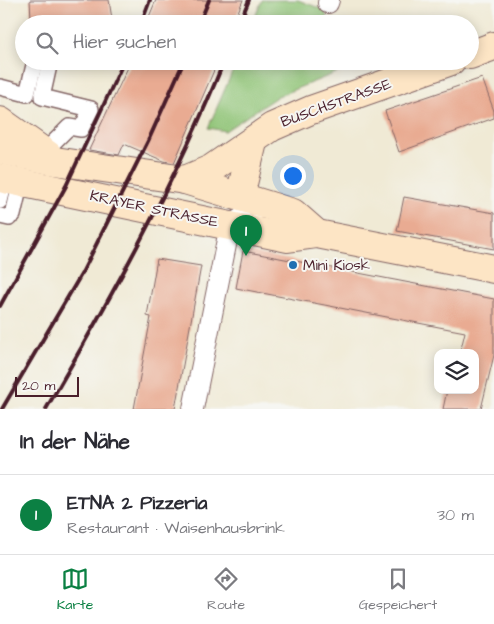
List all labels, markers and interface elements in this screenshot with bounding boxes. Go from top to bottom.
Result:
search box [15,15,479,70]
icon: search [33,29,61,57]
text: Hier suchen [73,29,176,56]
street label: BUSCHSTRASSE [278,73,394,133]
your location [280,163,306,189]
street label: KRAYER STRASSE [88,185,220,233]
pin: 1 [230,215,262,256]
place label: Mini Kiosk [303,255,370,276]
marker: Mini Kiosk [287,259,299,271]
map controls [434,349,479,394]
button: layers [434,349,479,394]
scale bar [15,374,79,397]
text: 20 m [22,376,55,396]
text: In der Nähe [20,427,130,456]
text: ETNA 2 Pizzeria [67,490,207,517]
text: 1 [35,504,37,526]
text: 30 m [437,504,474,526]
text: Restaurant · Waisenhausbrink [67,517,285,539]
tab: Karte [57,565,93,615]
tab: Route [207,565,245,615]
tab: Gespeichert [359,565,437,615]

